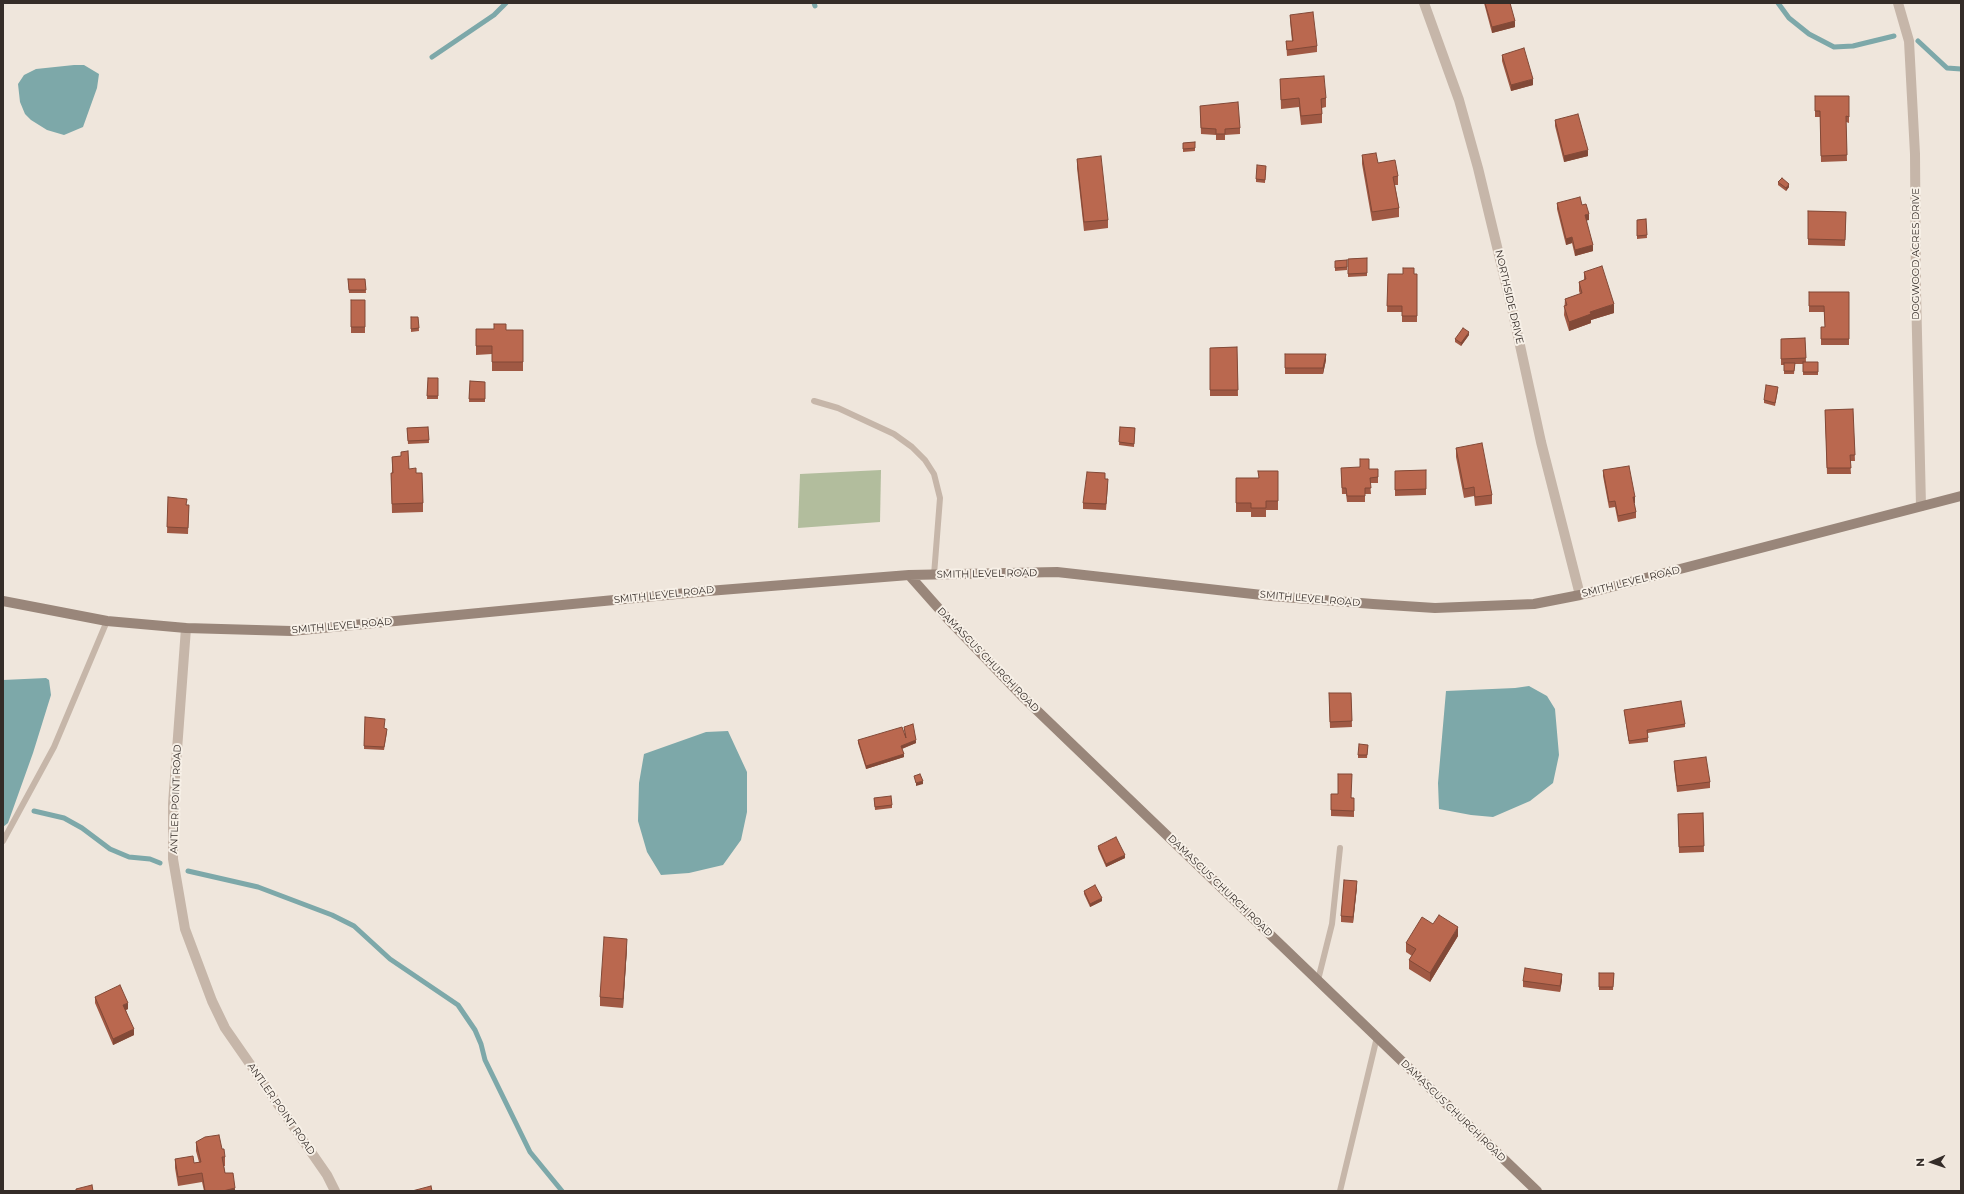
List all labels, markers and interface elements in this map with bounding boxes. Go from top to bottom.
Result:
street label: DOGWOOD ACRES DRIVE [1910,188,1922,320]
street label: NORTHSIDE DRIVE [1492,249,1526,345]
street label: SMITH LEVEL ROAD [1581,564,1681,600]
street label: SMITH LEVEL ROAD [937,567,1037,581]
street label: SMITH LEVEL ROAD [613,584,715,606]
street label: SMITH LEVEL ROAD [1259,589,1361,609]
street label: DAMASCUS CHURCH ROAD [935,605,1041,715]
street label: SMITH LEVEL ROAD [291,616,393,636]
street label: ANTLER POINT ROAD [168,744,184,854]
street label: DAMASCUS CHURCH ROAD [1165,833,1275,939]
street label: DAMASCUS CHURCH ROAD [1398,1058,1508,1164]
street label: ANTLER POINT ROAD [245,1061,317,1157]
north arrow [1912,1142,1952,1182]
text: N [1913,1158,1927,1167]

